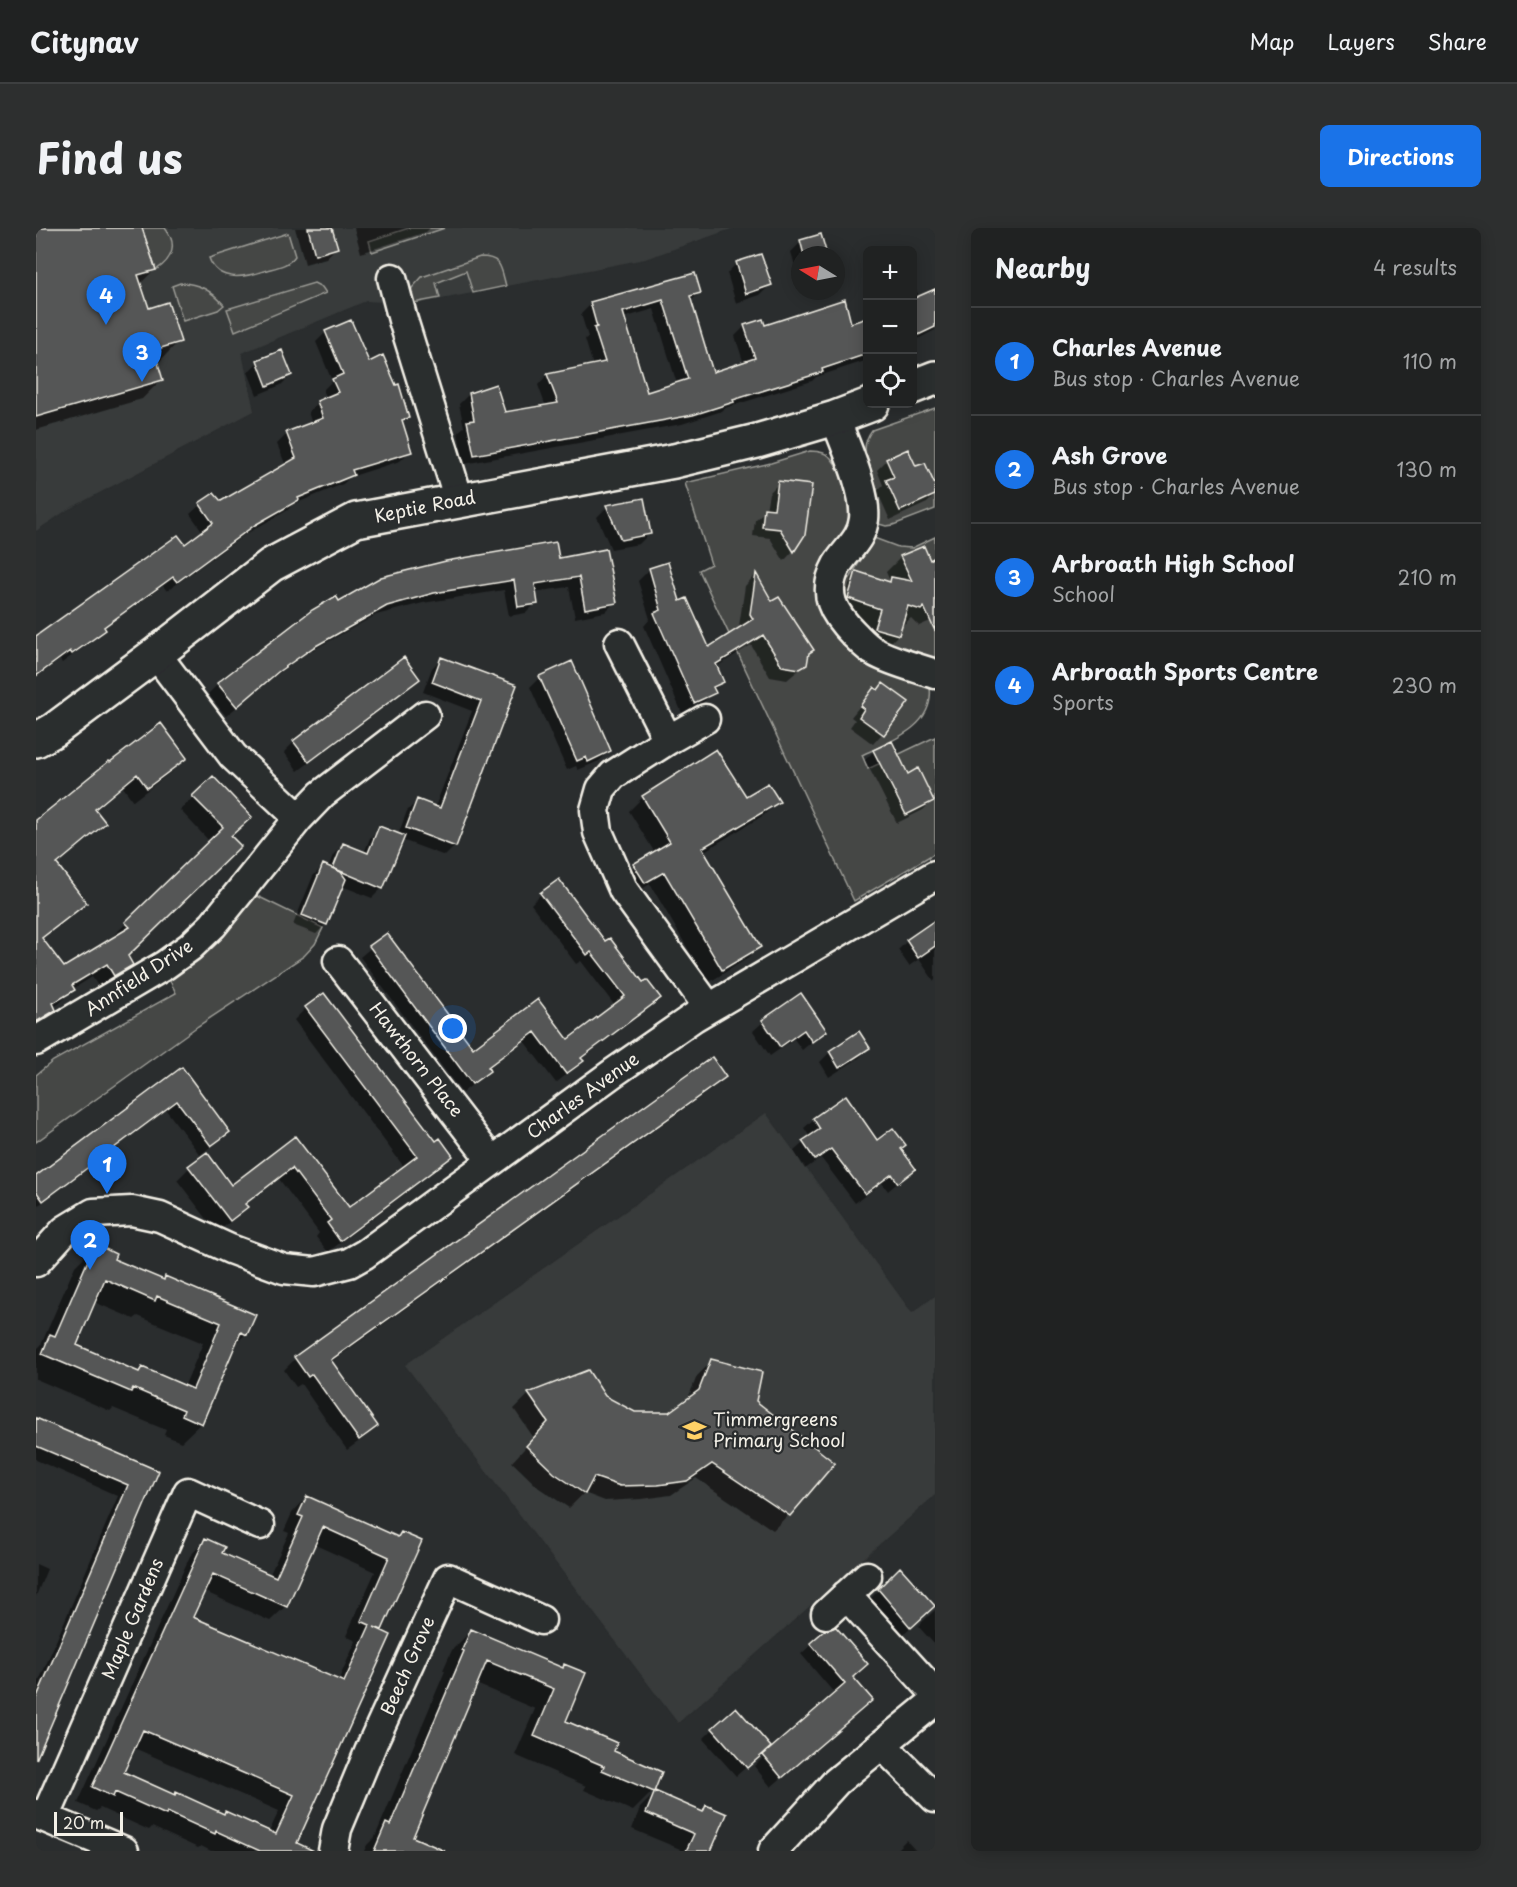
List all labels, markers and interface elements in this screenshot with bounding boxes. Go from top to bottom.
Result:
text: Citynav [30,20,139,63]
text: Map [1250,25,1294,57]
text: Layers [1327,25,1395,57]
text: Share [1428,25,1487,57]
text: Find us [36,125,183,188]
button: Directions [1320,125,1481,187]
north arrow [791,246,845,300]
map controls [863,246,917,408]
button: + [863,246,917,300]
text: Nearby [995,248,1090,287]
text: 4 results [1373,252,1457,282]
pin: 4 [86,276,126,325]
button: − [863,300,917,354]
text: Charles Avenue [1052,330,1222,363]
pin: 3 [122,332,162,382]
text: 1 [1010,346,1019,376]
text: 110 m [1403,346,1457,376]
button: locate [863,354,917,408]
text: Bus stop · Charles Avenue [1052,363,1300,393]
text: Ash Grove [1052,438,1168,471]
text: 2 [1007,454,1022,484]
text: 130 m [1397,454,1457,484]
text: Bus stop · Charles Avenue [1052,471,1300,501]
street label: Keptie Road [372,483,478,529]
text: Arbroath High School [1052,546,1294,579]
text: 3 [1008,562,1021,592]
text: 210 m [1398,562,1457,592]
text: School [1052,579,1115,609]
text: Arbroath Sports Centre [1052,654,1318,687]
text: 4 [1008,670,1021,700]
text: 230 m [1392,670,1457,700]
text: Sports [1052,687,1114,717]
street label: Annfield Drive [79,932,198,1022]
street label: Hawthorn Place [364,996,471,1122]
your location [438,1014,467,1043]
street label: Charles Avenue [520,1045,644,1145]
pin: 1 [88,1144,126,1194]
pin: 2 [70,1220,110,1270]
place label: Timmergreens Primary School [713,1405,845,1453]
school or university icon: Timmergreens Primary School [682,1417,708,1443]
street label: Maple Gardens [94,1554,169,1683]
street label: Beech Grove [373,1612,441,1719]
scale bar [54,1809,123,1836]
text: 20 m [63,1810,104,1834]

